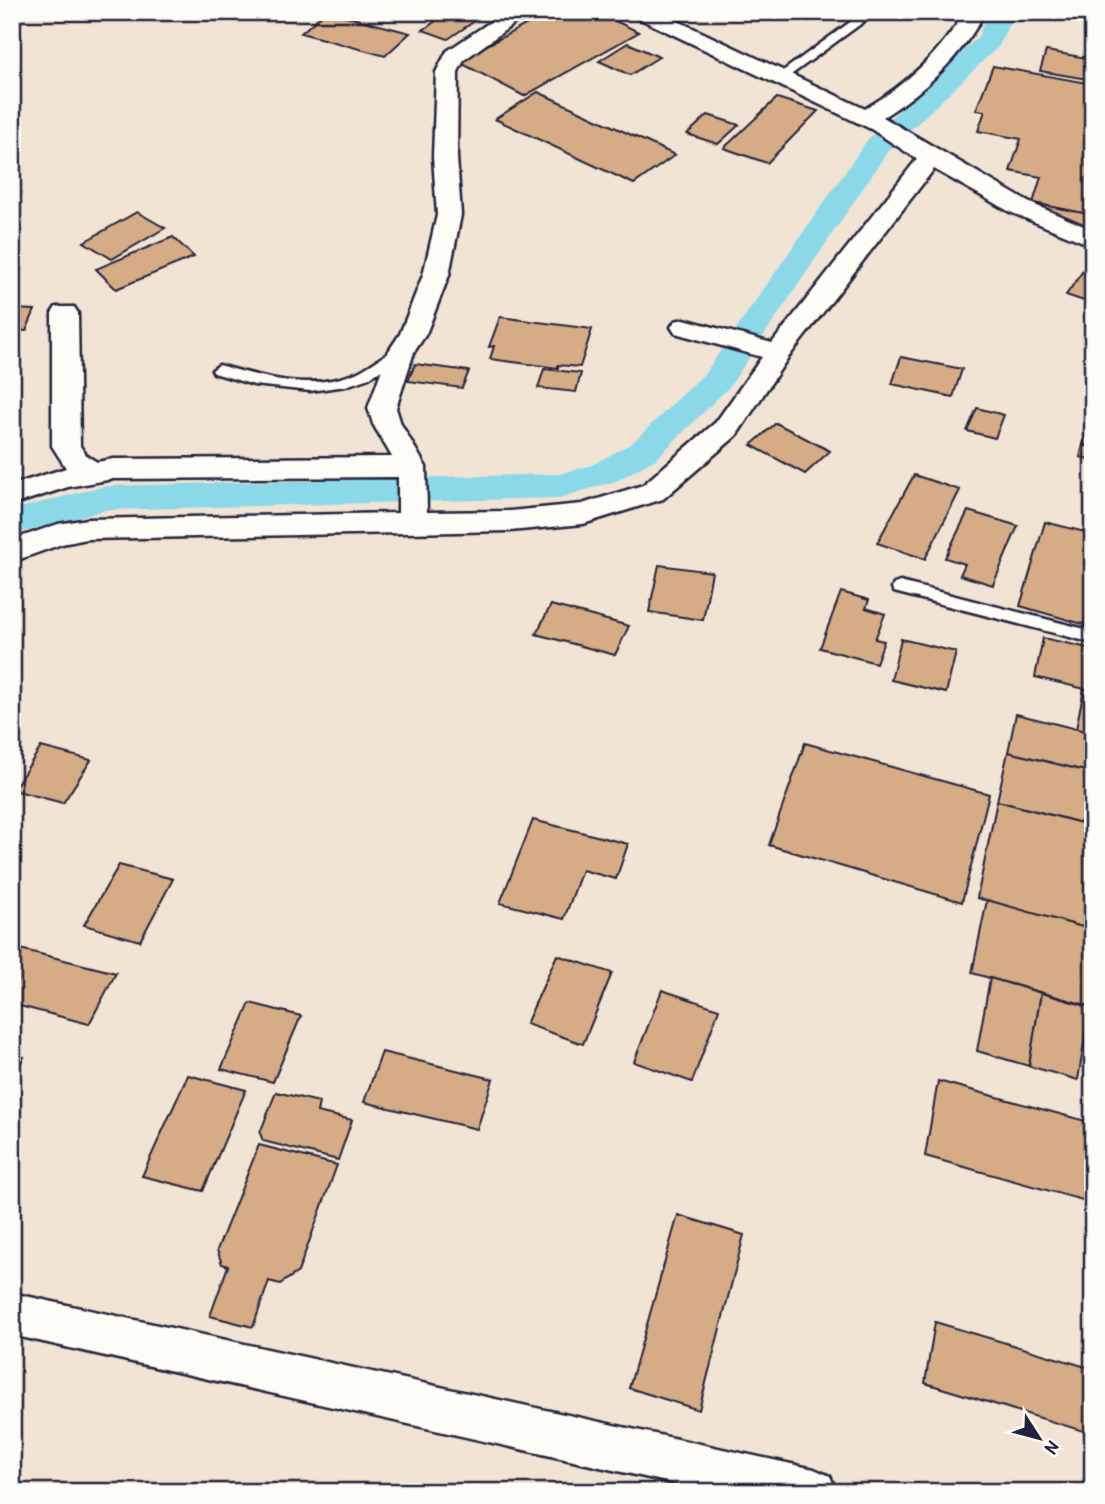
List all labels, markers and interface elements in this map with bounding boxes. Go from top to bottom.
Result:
north arrow [1004,1402,1074,1472]
text: N [1039,1436,1066,1460]

